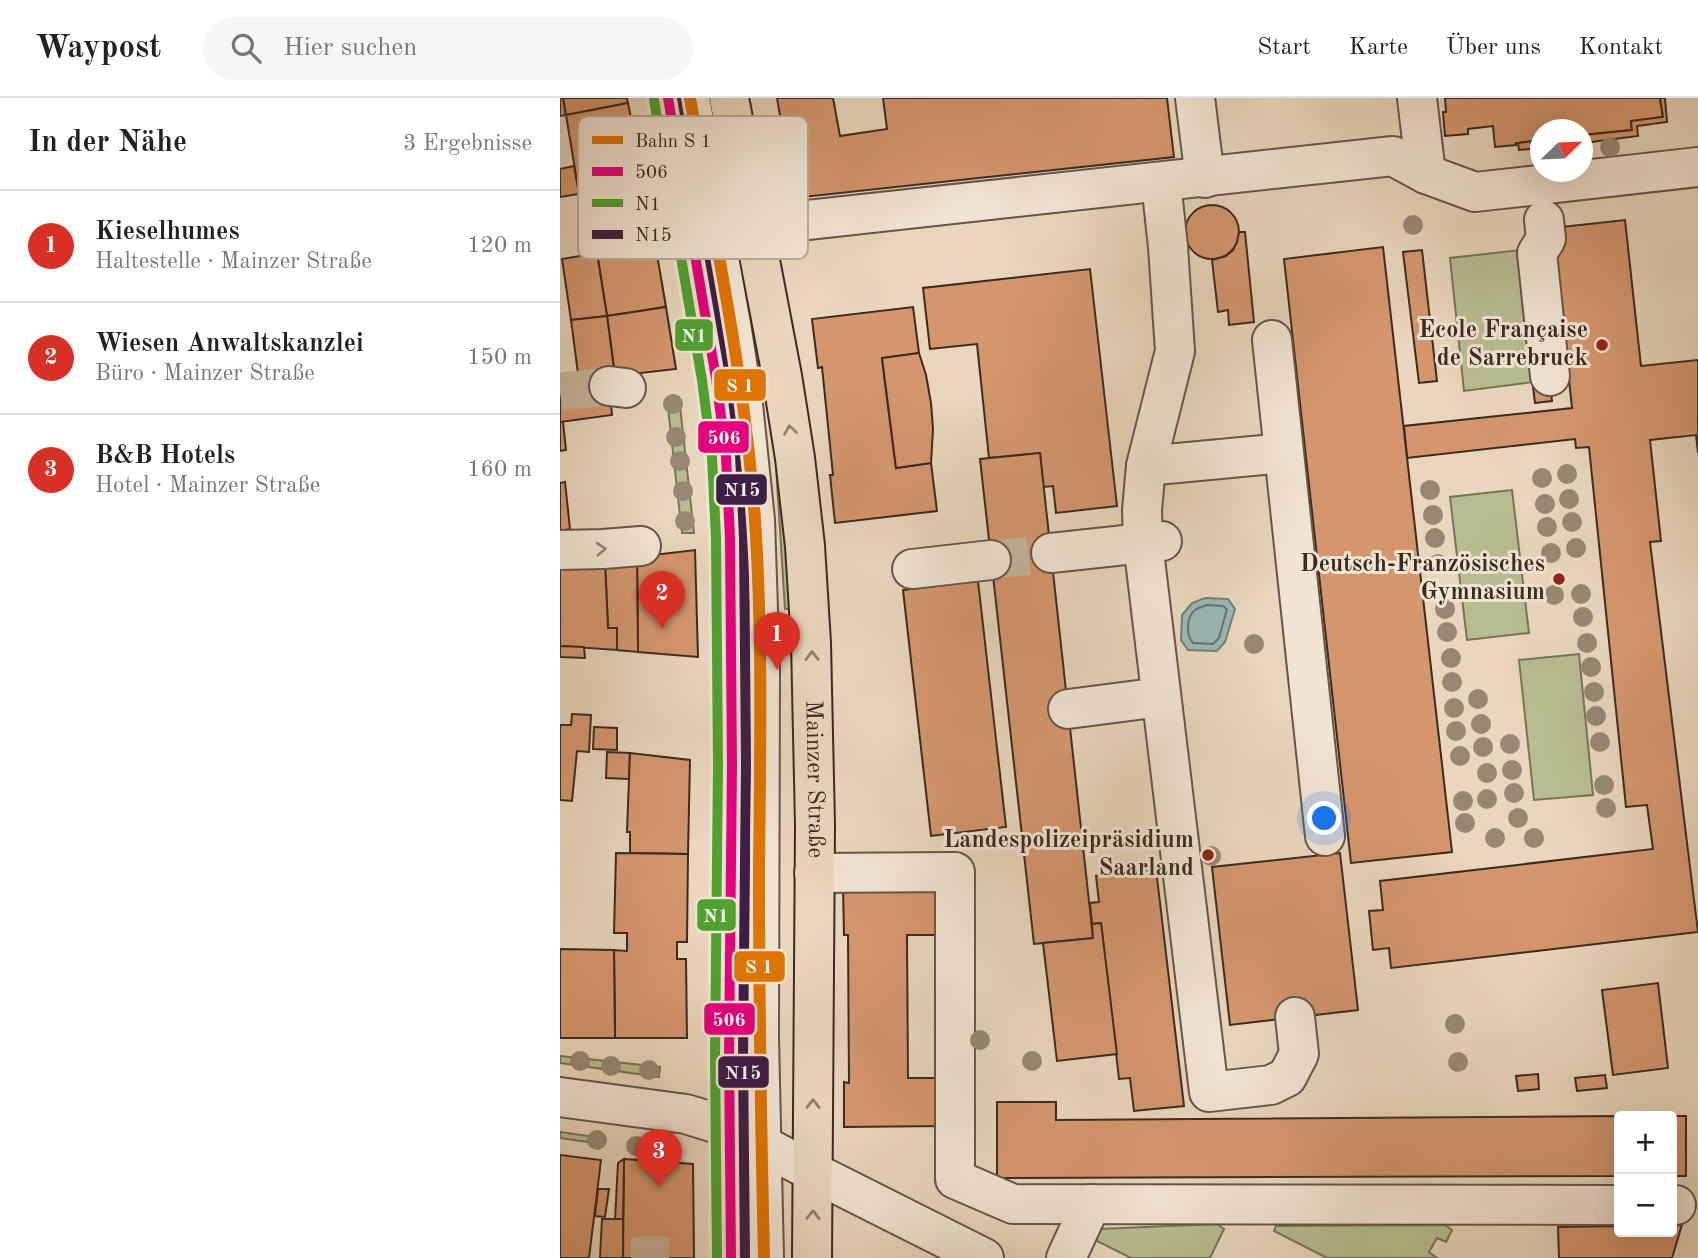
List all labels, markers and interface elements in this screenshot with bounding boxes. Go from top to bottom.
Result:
search box [203,17,693,80]
icon: search [227,29,265,67]
text: Waypost [35,32,161,65]
text: Hier suchen [283,35,417,61]
text: Start [1257,36,1311,60]
text: Karte [1349,36,1408,60]
text: Über uns [1446,36,1541,60]
text: Kontakt [1579,36,1663,60]
legend [578,116,808,259]
north arrow [1530,119,1593,182]
text: In der Nähe [28,128,187,158]
text: 3 Ergebnisse [403,132,532,155]
text: Bahn S 1 [635,133,712,152]
text: 506 [635,164,668,183]
text: N1 [635,196,661,215]
text: Kieselhumes [95,219,240,245]
text: N15 [635,227,672,246]
text: 1 [44,234,58,257]
text: 120 m [467,234,532,257]
text: Haltestelle · Mainzer Straße [95,250,372,273]
line badge: N1 [674,318,714,352]
place label: Ecole Française de Sarrebruck [1418,319,1588,371]
text: N1 [681,328,707,347]
text: Wiesen Anwaltskanzlei [95,331,364,357]
marker: Ecole Française de Sarrebruck [1594,337,1610,353]
text: 2 [44,346,58,369]
text: 150 m [467,346,532,369]
text: Büro · Mainzer Straße [95,362,315,385]
line badge: S 1 [713,368,767,402]
text: S 1 [726,378,754,397]
line badge: 506 [697,420,750,454]
one-way arrow [783,424,798,436]
text: 506 [707,430,741,449]
text: B&B Hotels [95,443,235,469]
text: 3 [44,458,58,481]
text: 160 m [467,458,532,481]
line badge: N15 [715,473,768,506]
text: Hotel · Mainzer Straße [95,474,320,497]
text: N15 [724,482,760,501]
one-way arrow [595,542,606,557]
place label: Deutsch-Französisches Gymnasium [1300,553,1545,605]
pin: 2 [639,571,685,629]
marker: Deutsch-Französisches Gymnasium [1551,571,1567,587]
pin: 1 [754,612,800,670]
one-way arrow [804,650,819,661]
street label: Mainzer Straße [800,700,827,858]
your location [1307,801,1341,835]
place label: Landespolizeipräsidium Saarland [943,829,1194,881]
marker: Landespolizeipräsidium Saarland [1200,847,1216,863]
line badge: N1 [696,898,737,932]
text: N1 [703,908,729,927]
line badge: S 1 [733,950,786,983]
text: S 1 [745,959,773,978]
line badge: 506 [703,1002,756,1036]
text: 506 [712,1012,746,1031]
line badge: N15 [717,1055,770,1089]
text: N15 [725,1065,761,1084]
one-way arrow [805,1098,821,1109]
map controls [1614,1111,1677,1237]
button: + [1614,1111,1677,1174]
pin: 3 [636,1129,682,1187]
button: − [1614,1174,1677,1237]
one-way arrow [805,1209,820,1220]

